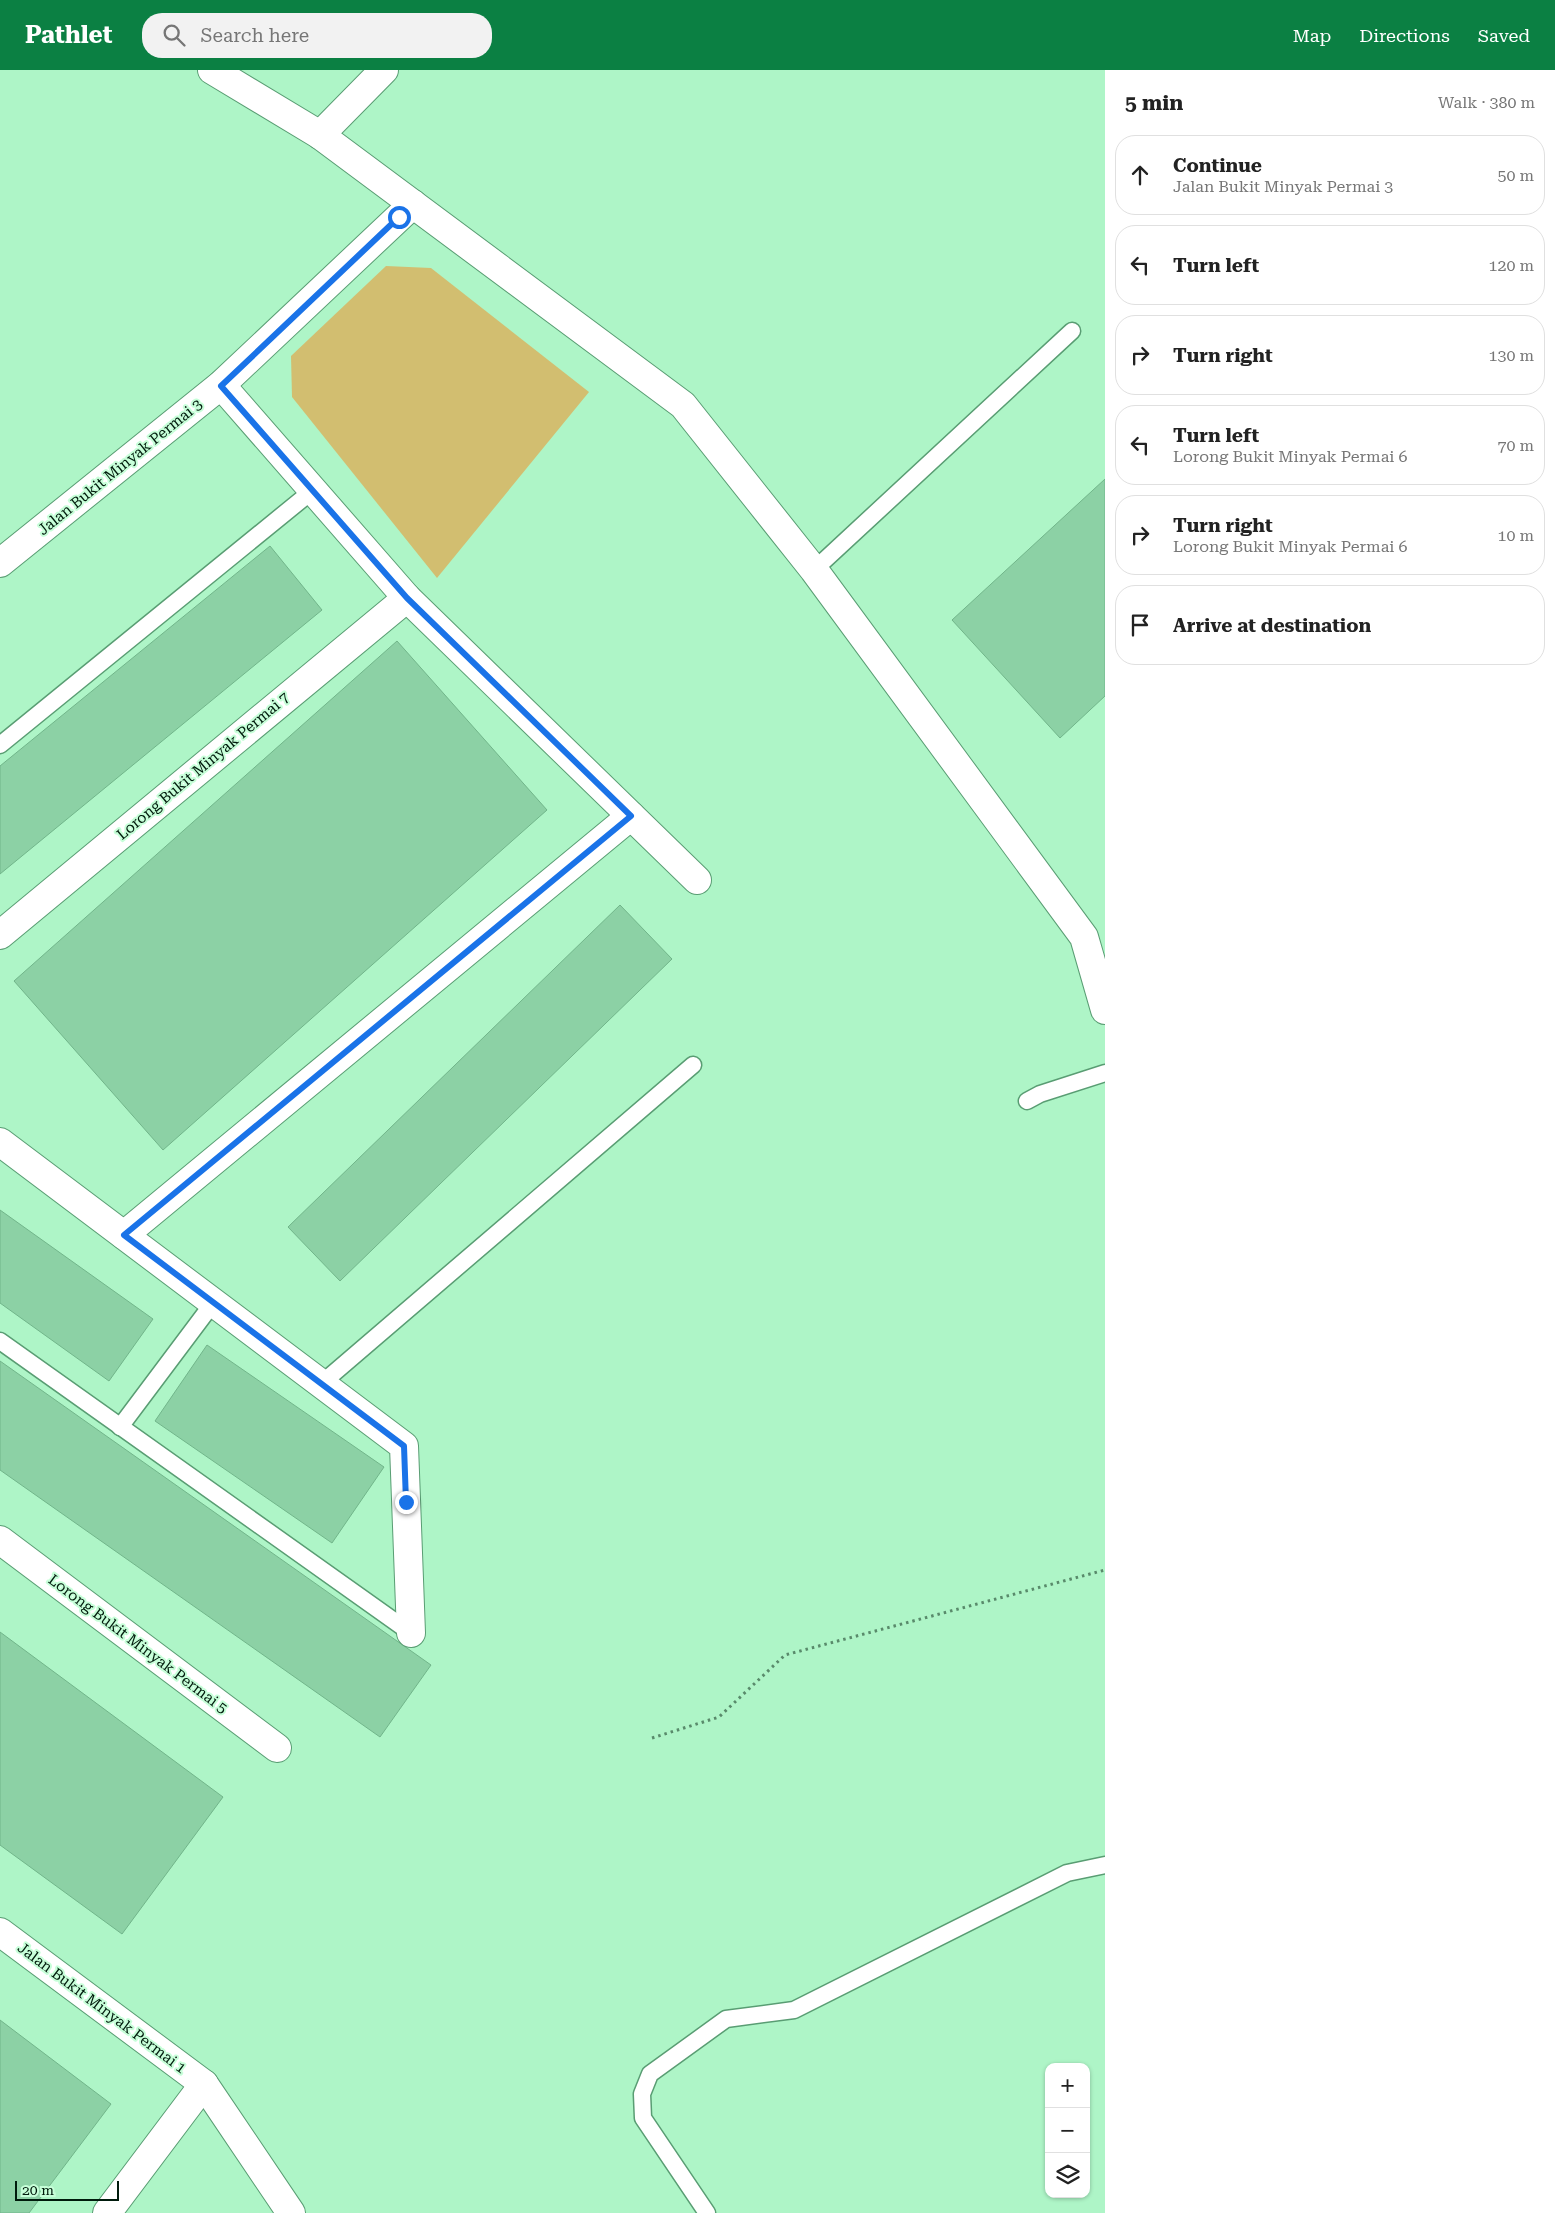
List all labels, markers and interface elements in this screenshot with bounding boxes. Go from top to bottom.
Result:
search box [142,13,492,58]
text: Pathlet [25,21,112,49]
icon: search [160,21,188,49]
text: Search here [200,24,309,47]
text: Map [1293,25,1331,46]
text: Directions [1359,25,1450,46]
text: Saved [1478,25,1530,46]
text: 5 min [1125,91,1183,115]
text: Walk · 380 m [1438,93,1535,112]
text: Continue [1173,154,1262,177]
icon: ahead [1126,161,1154,189]
text: 50 m [1497,166,1534,185]
text: Jalan Bukit Minyak Permai 3 [1173,177,1393,196]
route start [388,206,411,229]
icon: left [1126,251,1154,279]
text: Turn left [1173,254,1259,277]
text: 120 m [1488,256,1534,275]
icon: right [1126,341,1154,369]
text: Turn right [1173,344,1273,367]
text: 130 m [1488,346,1534,365]
street label: Jalan Bukit Minyak Permai 3 [34,395,206,539]
text: Turn left [1173,424,1259,447]
icon: left [1126,431,1154,459]
text: 70 m [1497,436,1534,455]
text: Lorong Bukit Minyak Permai 6 [1173,447,1407,466]
text: Turn right [1173,514,1273,537]
icon: right [1126,521,1154,549]
text: 10 m [1497,526,1534,545]
text: Lorong Bukit Minyak Permai 6 [1173,537,1407,556]
icon: arrive [1126,611,1154,639]
text: Arrive at destination [1173,614,1371,637]
street label: Lorong Bukit Minyak Permai 7 [113,688,293,844]
route end [395,1491,418,1514]
street label: Lorong Bukit Minyak Permai 5 [45,1571,231,1717]
street label: Jalan Bukit Minyak Permai 1 [14,1939,190,2077]
map controls [1045,2063,1090,2198]
button: + [1045,2063,1090,2108]
button: − [1045,2108,1090,2153]
button: layers [1045,2153,1090,2198]
scale bar [15,2178,119,2201]
text: 20 m [22,2182,54,2198]

